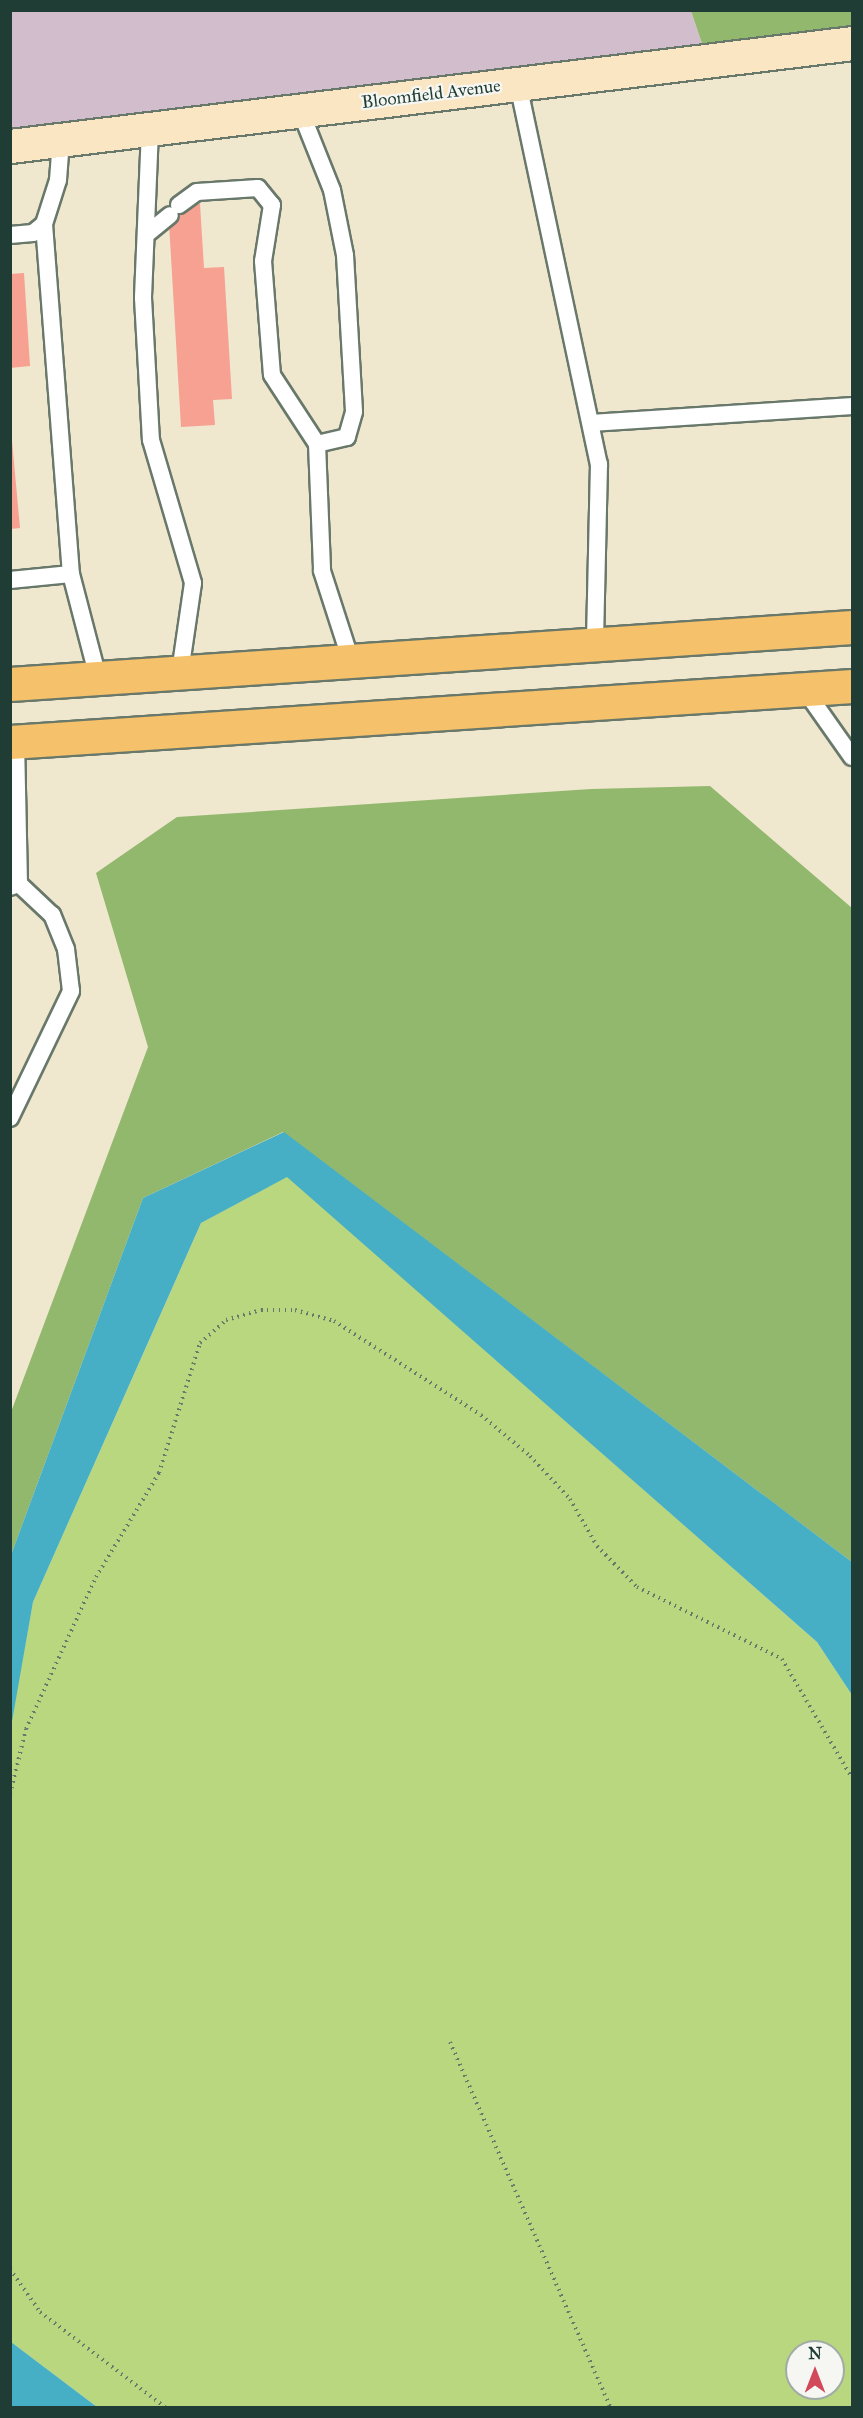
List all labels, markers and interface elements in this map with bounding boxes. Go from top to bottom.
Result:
street label: Bloomfield Avenue [360,75,502,113]
north arrow [785,2340,845,2400]
text: N [808,2344,822,2363]

